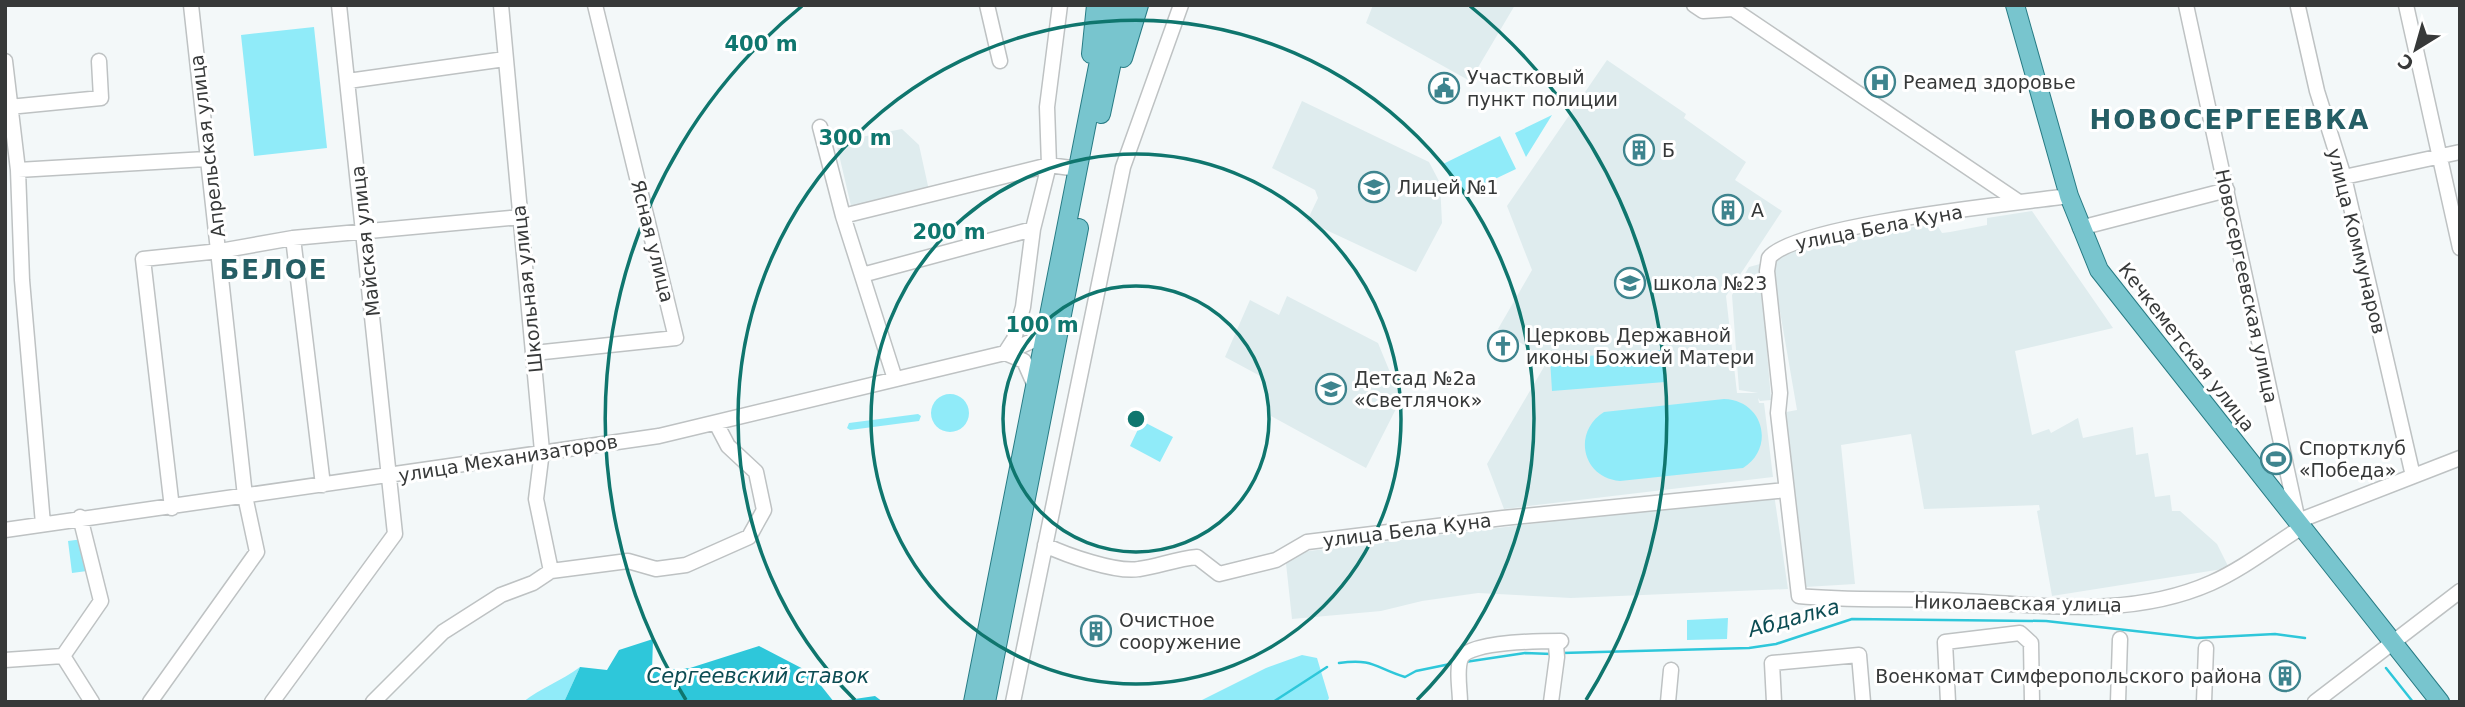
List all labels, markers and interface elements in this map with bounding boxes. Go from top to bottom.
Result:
north arrow [2381,14,2451,84]
text: 400 m [724,32,798,56]
text: С [2394,50,2418,76]
street label: Апрельская улица [185,53,229,239]
hospital icon: Реамед здоровье [1863,65,1897,99]
place label: Участковый пункт полиции [1467,66,1618,110]
public building icon: Участковый пункт полиции [1427,71,1461,105]
place label: Реамед здоровье [1903,71,2076,93]
district label: НОВОСЕРГЕЕВКА [2090,105,2370,135]
text: 300 m [818,126,892,150]
building icon: Б [1622,133,1656,167]
place label: Б [1662,139,1675,161]
street label: улица Коммунаров [2323,146,2391,336]
street label: Майская улица [346,164,384,318]
street label: Новосергеевская улица [2211,167,2283,405]
school or university icon: Лицей №1 [1357,170,1391,204]
place label: Лицей №1 [1397,176,1499,198]
street label: Ясная улица [627,177,679,305]
building icon: А [1711,193,1745,227]
place label: А [1751,199,1764,221]
street label: улица Бела Куна [1794,200,1964,254]
street label: Школьная улица [507,204,547,374]
text: 200 m [912,220,986,244]
district label: БЕЛОЕ [219,255,329,285]
street label: Кечкеметская улица [2114,258,2260,436]
school or university icon: школа №23 [1613,266,1647,300]
place label: школа №23 [1653,272,1767,294]
text: 100 m [1005,313,1079,337]
place label: Церковь Державной иконы Божией Матери [1526,324,1754,368]
church icon: Церковь Державной иконы Божией Матери [1486,329,1520,363]
place label: Детсад №2а «Светлячок» [1354,367,1482,411]
school or university icon: Детсад №2а «Светлячок» [1314,372,1348,406]
centre of rings [1124,407,1148,431]
street label: улица Механизаторов [397,430,619,486]
place label: Спортклуб «Победа» [2299,437,2406,481]
sports icon: Спортклуб «Победа» [2259,442,2293,476]
street label: улица Бела Куна [1321,509,1493,551]
street label: Николаевская улица [1914,590,2122,616]
water label: Абдалка [1744,594,1842,642]
place label: Очистное сооружение [1119,609,1241,653]
building icon: Очистное сооружение [1079,614,1113,648]
building icon: Военкомат Симферопольского района [2268,659,2302,693]
water label: Сергеевский ставок [647,664,870,688]
place label: Военкомат Симферопольского района [1875,665,2262,687]

